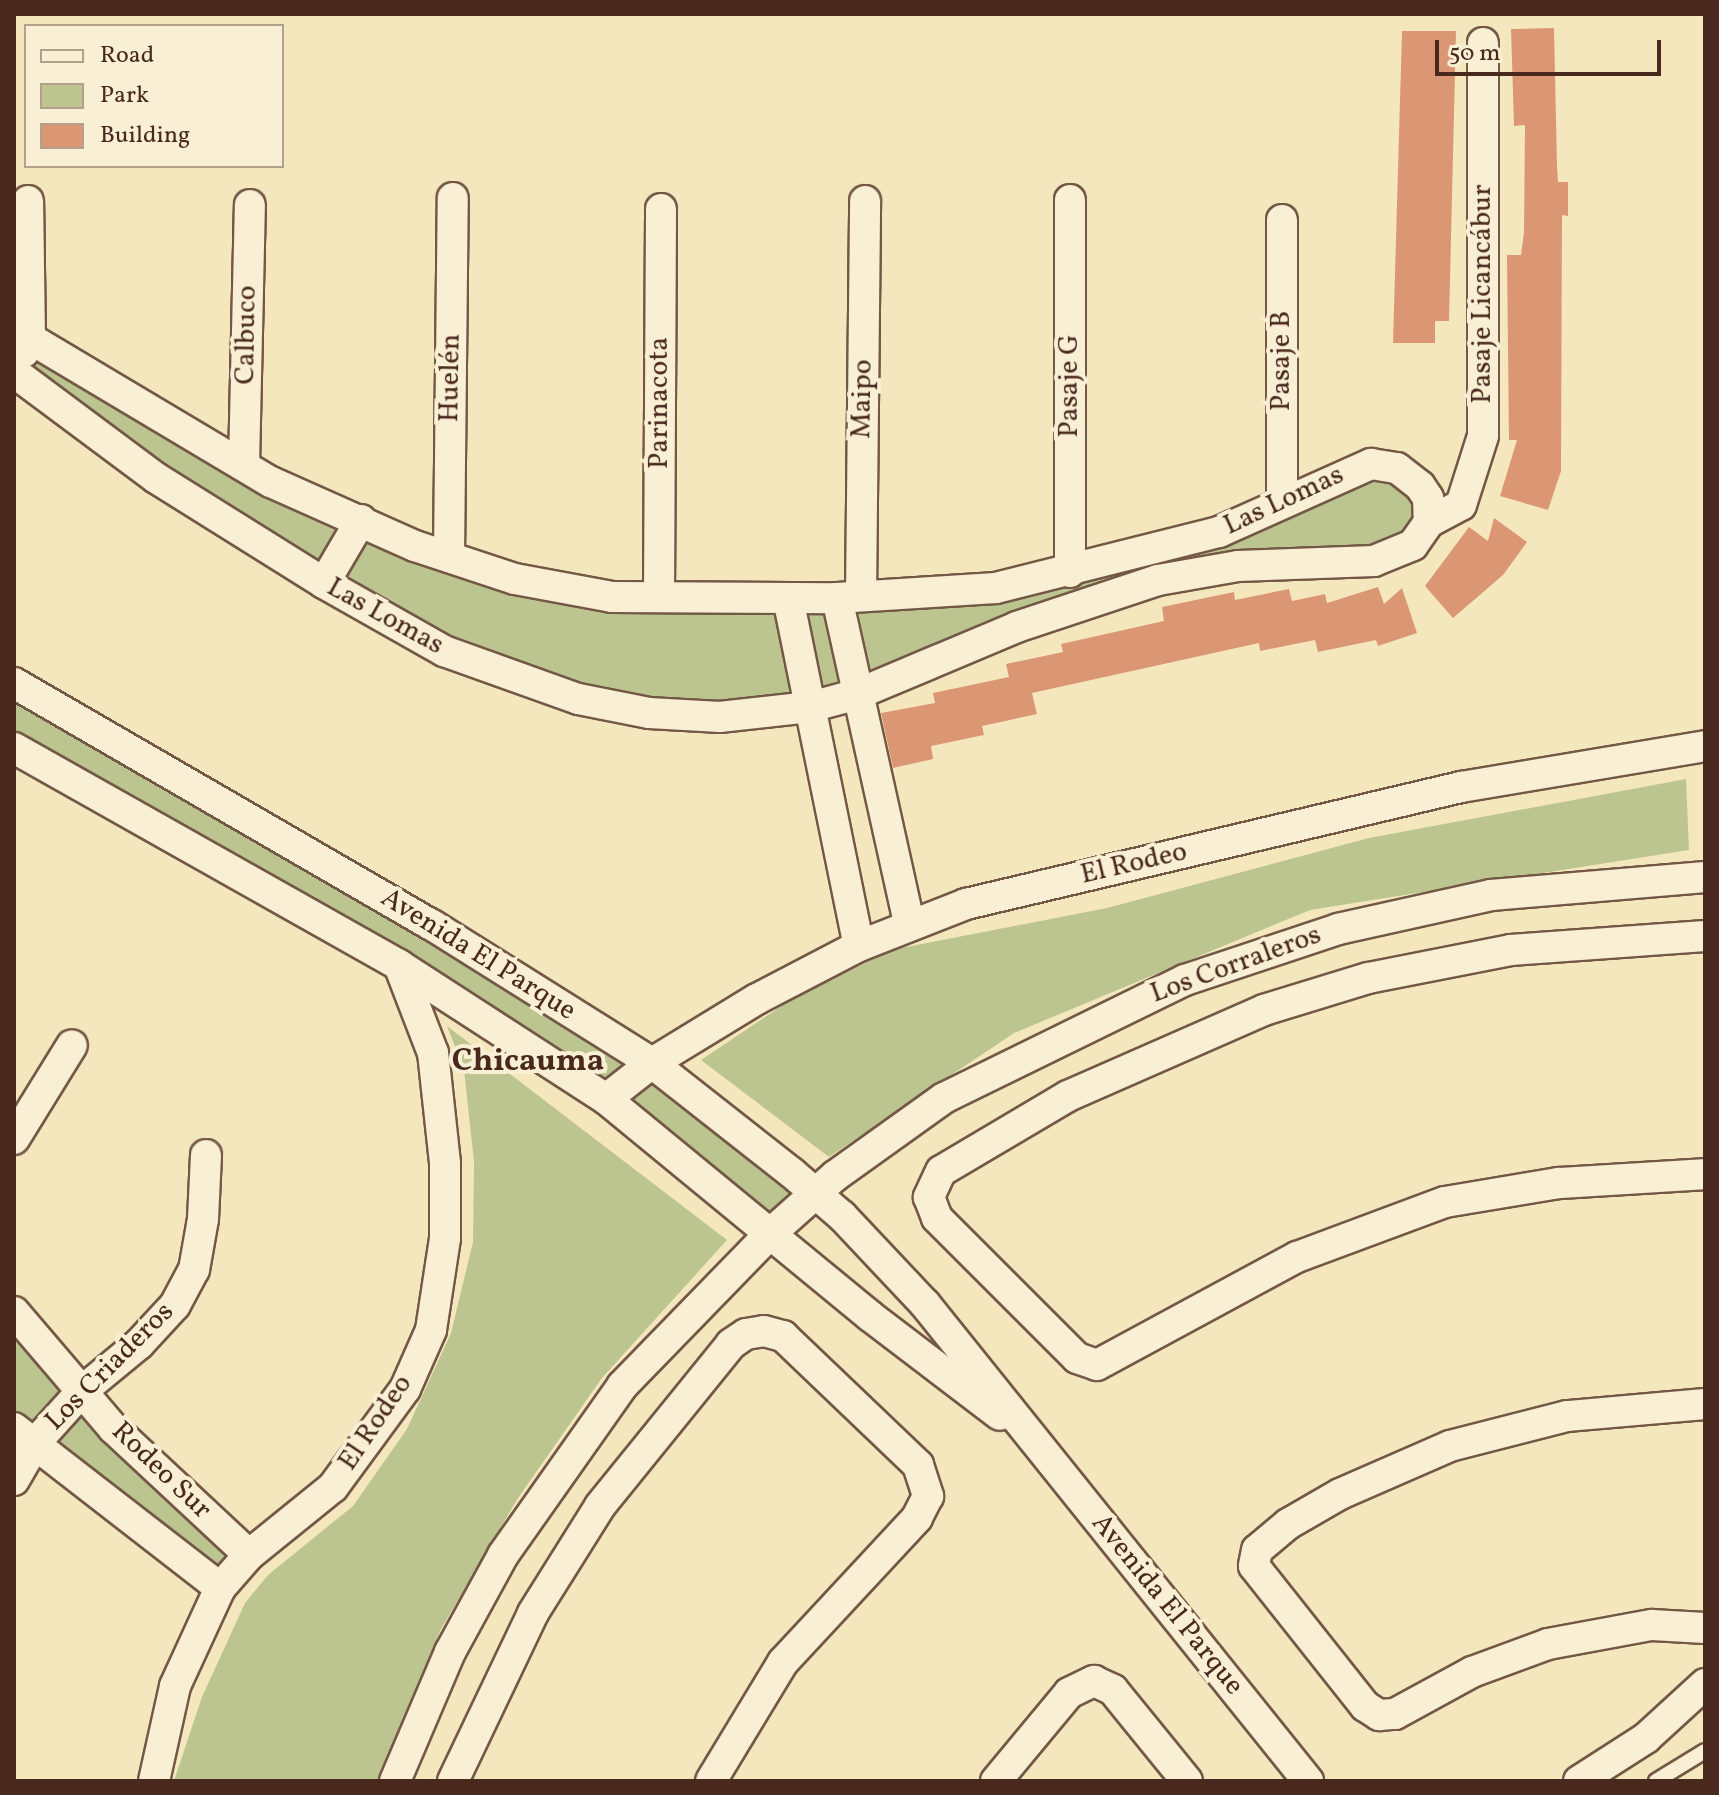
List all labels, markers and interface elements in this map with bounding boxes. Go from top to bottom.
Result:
legend [24,24,284,168]
scale bar [1439,24,1665,74]
text: 50 m [1449,37,1501,71]
text: Road [100,39,154,73]
text: Park [100,79,149,113]
text: Building [100,119,190,153]
street label: Pasaje Licancábur [1466,184,1500,404]
street label: Calbuco [229,285,265,385]
street label: Pasaje B [1265,311,1299,411]
street label: Huelén [433,333,469,423]
street label: Pasaje G [1053,334,1087,438]
street label: Parinacota [643,337,677,469]
street label: Maipo [846,359,880,439]
street label: Las Lomas [1219,459,1349,543]
street label: Las Lomas [321,571,449,663]
street label: El Rodeo [1077,835,1191,893]
street label: Avenida El Parque [374,882,582,1028]
street label: Los Corraleros [1146,919,1326,1011]
district label: Chicauma [452,1043,604,1081]
street label: Los Criaderos [39,1296,181,1438]
street label: El Rodeo [332,1369,420,1477]
street label: Rodeo Sur [104,1415,218,1527]
street label: Avenida El Parque [1084,1508,1250,1702]

